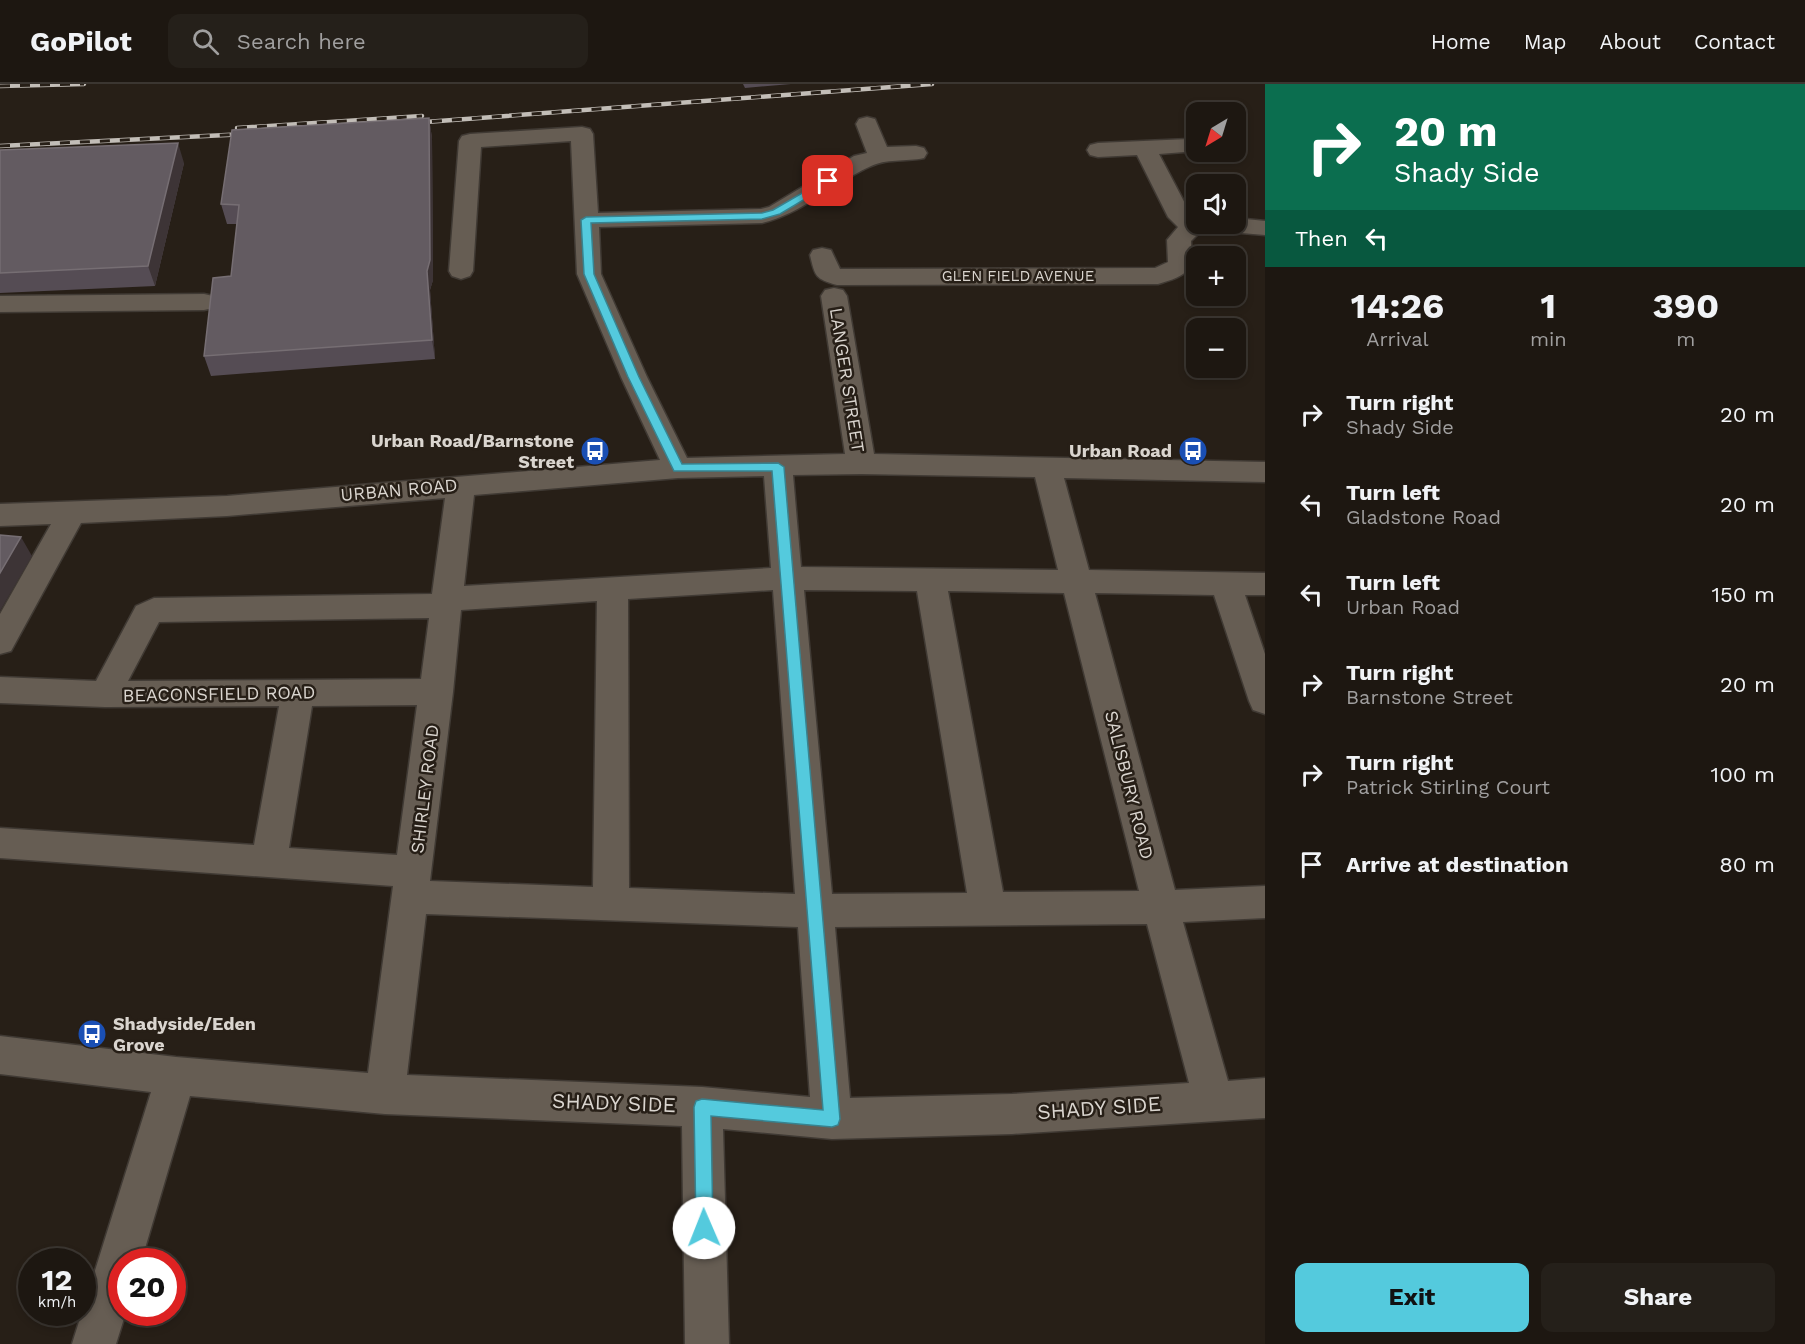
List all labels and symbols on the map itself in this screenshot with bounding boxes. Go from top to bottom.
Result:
north arrow [1186,102,1246,162]
pin [802,155,853,206]
street label: GLEN FIELD AVENUE [942,267,1094,285]
street label: LANGER STREET [826,306,869,454]
place label: Urban Road/Barnstone Street [371,430,574,472]
bus stop icon: Urban Road/Barnstone Street [579,435,611,467]
bus stop icon: Urban Road [1177,435,1209,467]
place label: Urban Road [1069,440,1172,461]
street label: URBAN ROAD [340,474,458,505]
street label: BEACONSFIELD ROAD [122,681,316,706]
street label: SALISBURY ROAD [1101,708,1158,861]
street label: SHIRLEY ROAD [406,723,443,855]
place label: Shadyside/Eden Grove [113,1013,256,1055]
bus stop icon: Shadyside/Eden Grove [76,1018,108,1050]
street label: SHADY SIDE [552,1088,676,1117]
street label: SHADY SIDE [1036,1091,1162,1124]
position arrow [672,1196,736,1260]
speed limit sign: 20 [108,1248,186,1326]

